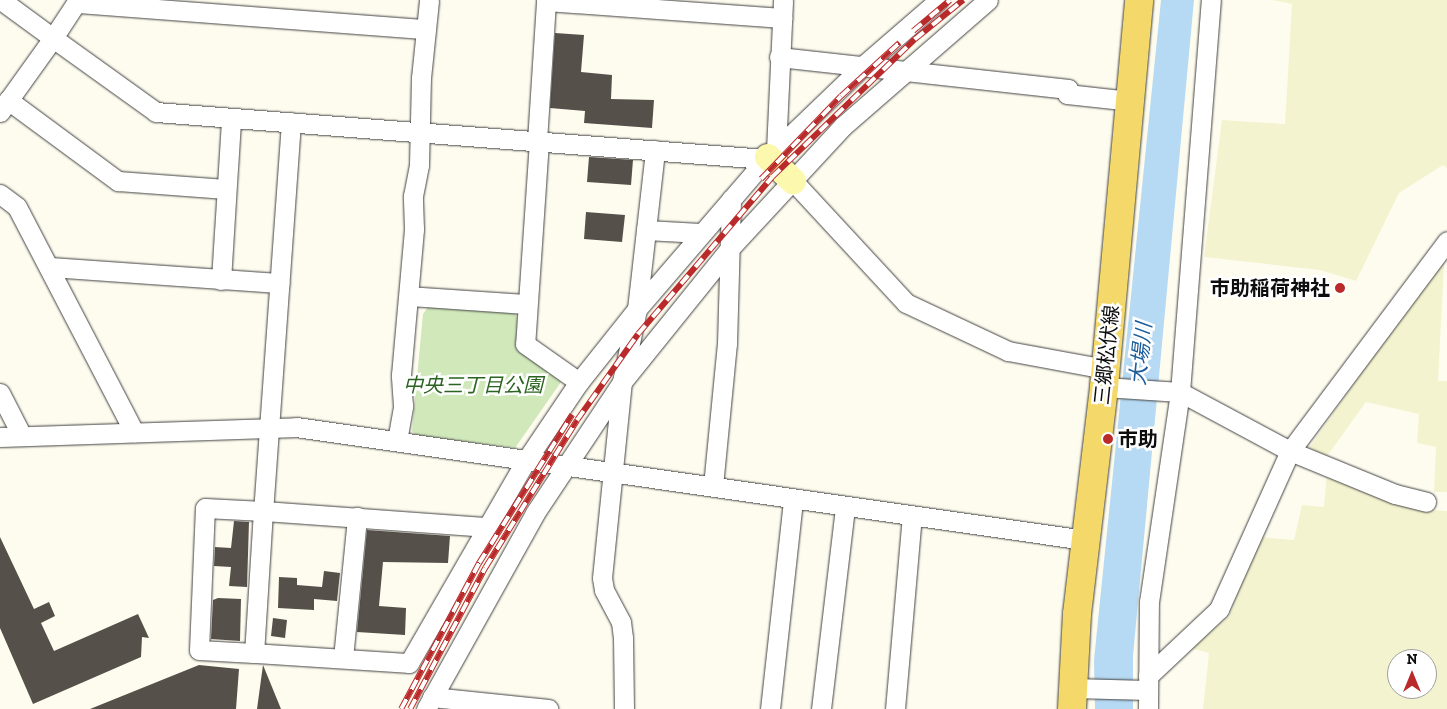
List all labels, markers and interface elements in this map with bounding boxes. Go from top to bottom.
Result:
place label: 市助稲荷神社 [1210,276,1330,300]
marker: 市助稲荷神社 [1334,282,1346,294]
street label: 三郷松伏線 [1090,304,1124,406]
water label: 大場川 [1125,321,1157,387]
park label: 中央三丁目公園 [403,373,543,397]
place label: 市助 [1118,427,1158,451]
marker: 市助 [1102,433,1114,445]
north arrow [1387,649,1437,699]
text: N [1407,651,1417,668]

